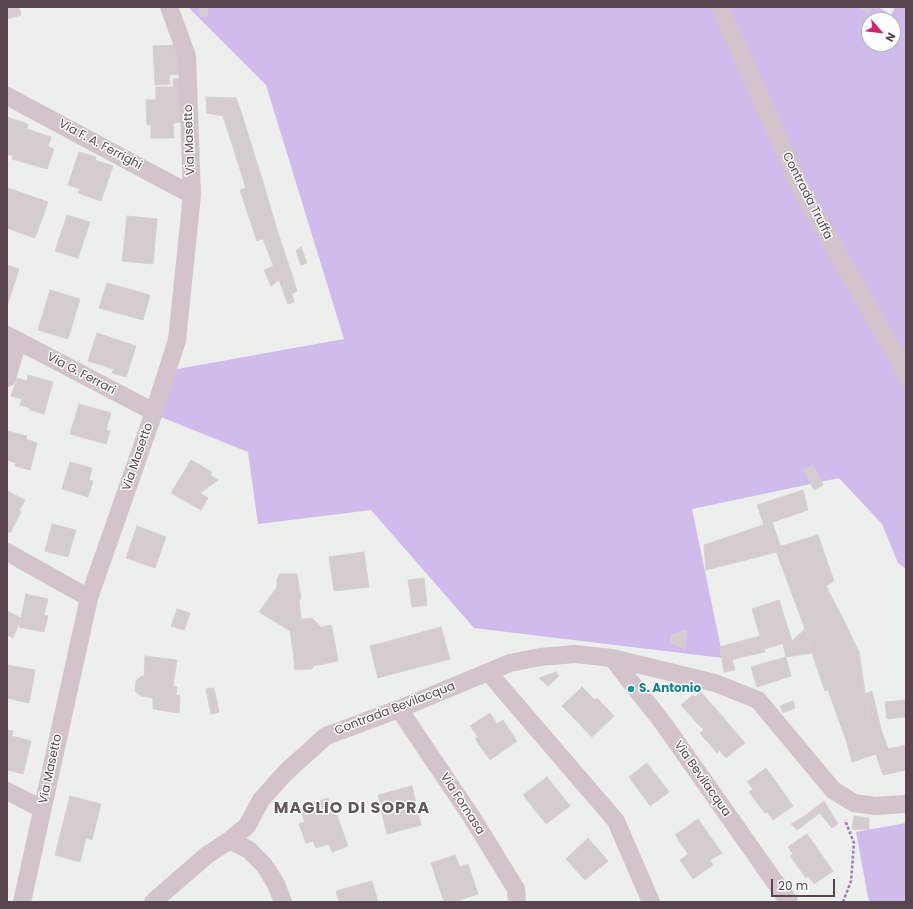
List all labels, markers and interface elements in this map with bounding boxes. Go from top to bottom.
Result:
north arrow [861,12,901,52]
text: N [882,30,900,45]
street label: Via Masetto [182,104,198,176]
street label: Via F. A. Ferrighi [56,117,144,173]
street label: Contrada Truffa [779,150,835,242]
street label: Via G. Ferrari [44,350,118,398]
street label: Via Masetto [120,421,156,493]
street label: Contrada Bevilacqua [333,679,457,739]
place label: S. Antonio [639,682,701,696]
marker: S. Antonio [626,684,636,694]
street label: Via Masetto [37,733,65,805]
street label: Via Bevilacqua [671,738,733,820]
street label: Via Fornasa [437,770,487,838]
district label: MAGLIO DI SOPRA [274,799,430,819]
scale bar [773,871,837,897]
text: 20 m [778,877,808,894]

